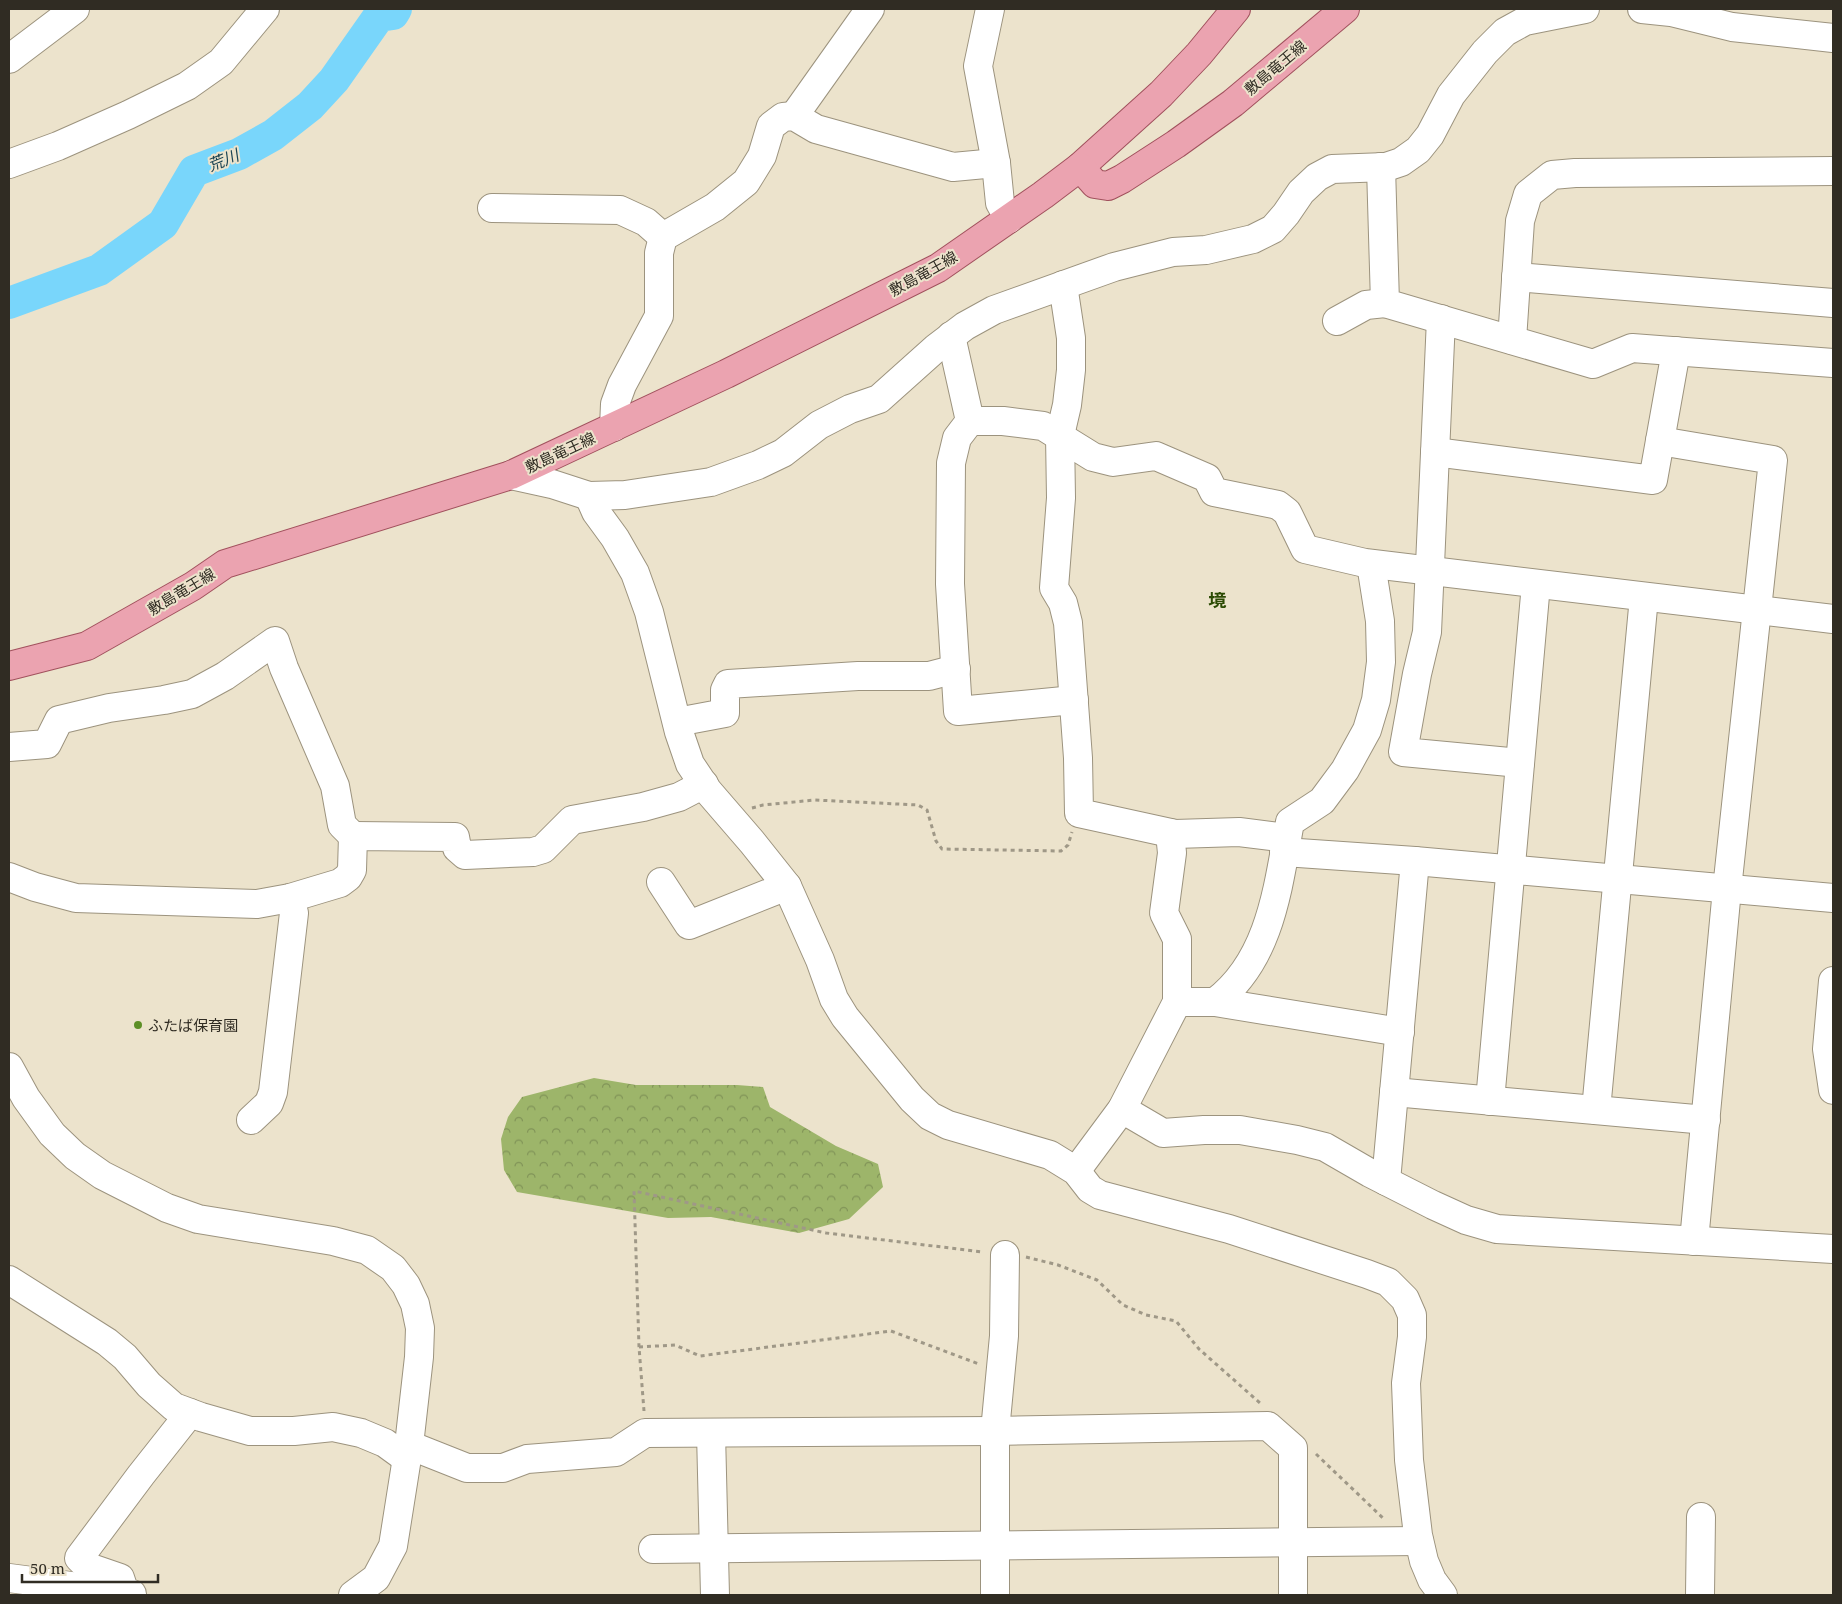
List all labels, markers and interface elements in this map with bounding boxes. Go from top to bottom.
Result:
street label: 敷島竜王線 [1240,35,1310,99]
water label: 荒川 [204,143,244,176]
street label: 敷島竜王線 [885,246,961,300]
street label: 敷島竜王線 [522,427,598,477]
street label: 敷島竜王線 [144,563,218,619]
district label: 境 [1208,588,1227,612]
place label: ふたば保育園 [148,1015,238,1035]
marker: ふたば保育園 [132,1019,144,1031]
scale bar [22,1552,159,1584]
text: 50 m [30,1558,65,1578]

